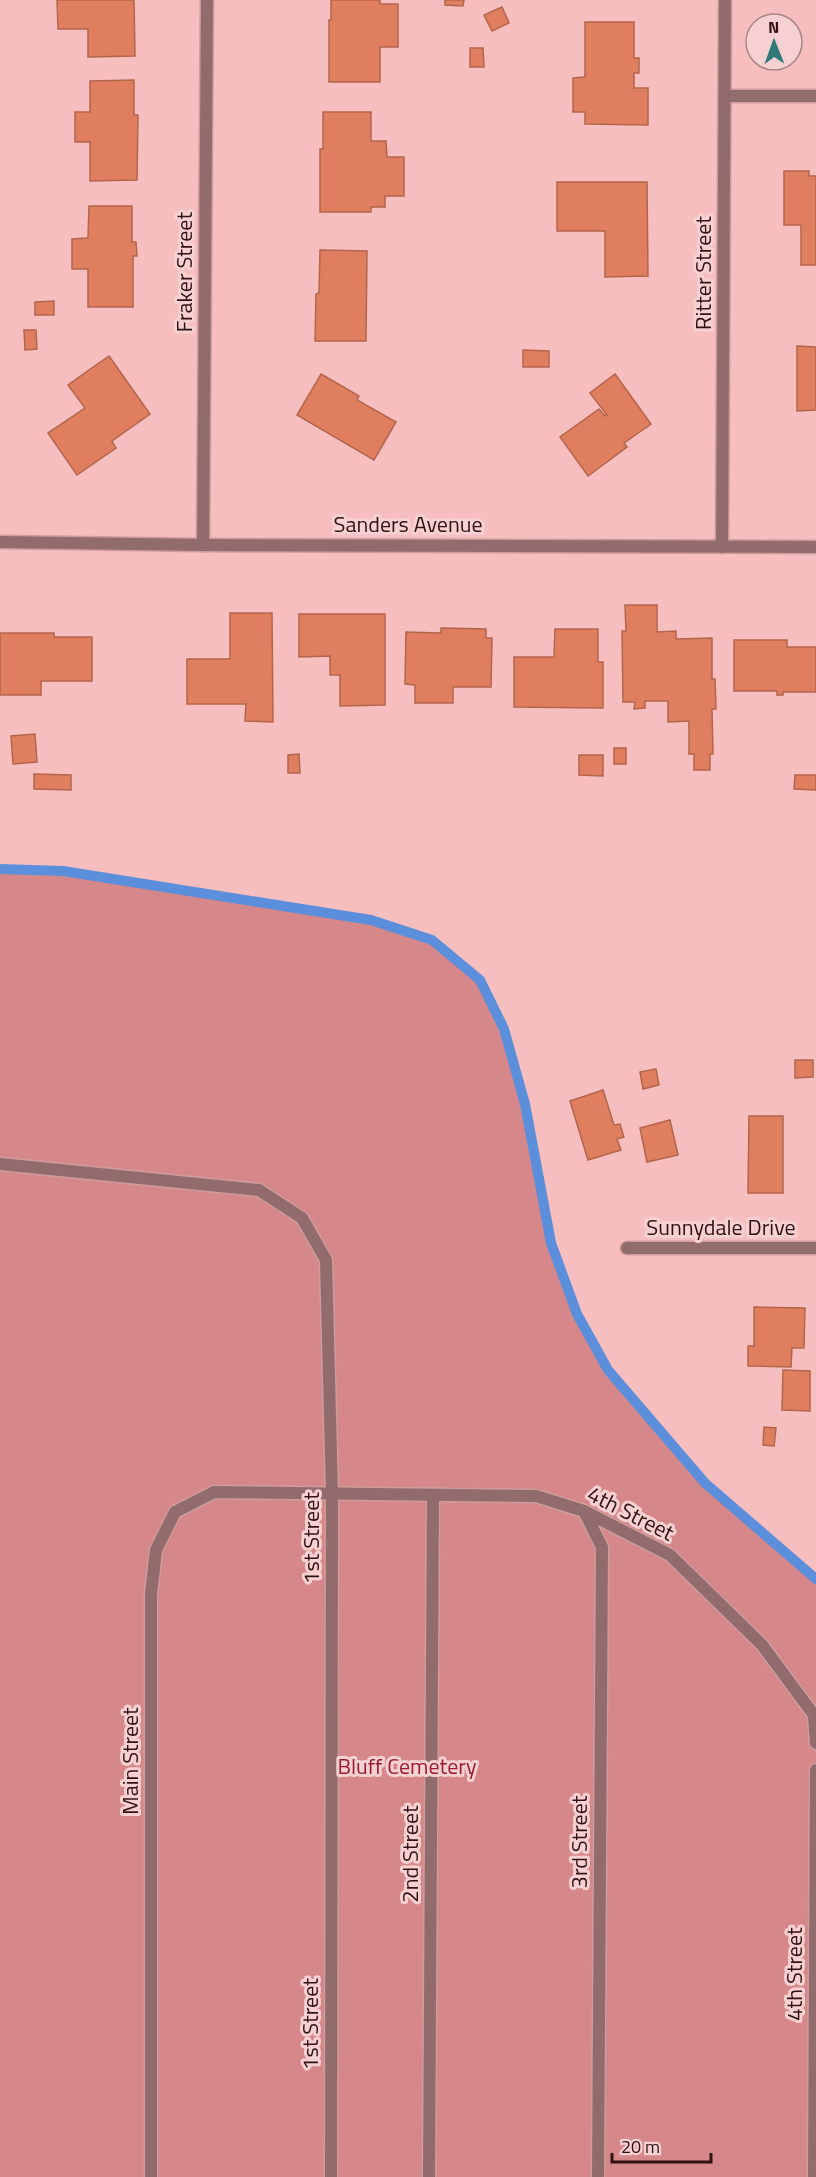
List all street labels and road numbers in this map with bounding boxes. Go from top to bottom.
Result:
street label: Fraker Street [167,212,201,332]
street label: Ritter Street [686,216,720,330]
street label: Sanders Avenue [333,507,483,541]
street label: Sunnydale Drive [646,1210,796,1244]
street label: 4th Street [582,1477,681,1549]
street label: 1st Street [294,1492,328,1584]
street label: Main Street [113,1707,147,1815]
street label: 3rd Street [562,1795,596,1888]
street label: 2nd Street [393,1805,427,1903]
street label: 4th Street [777,1927,811,2021]
street label: 1st Street [293,1978,327,2070]

